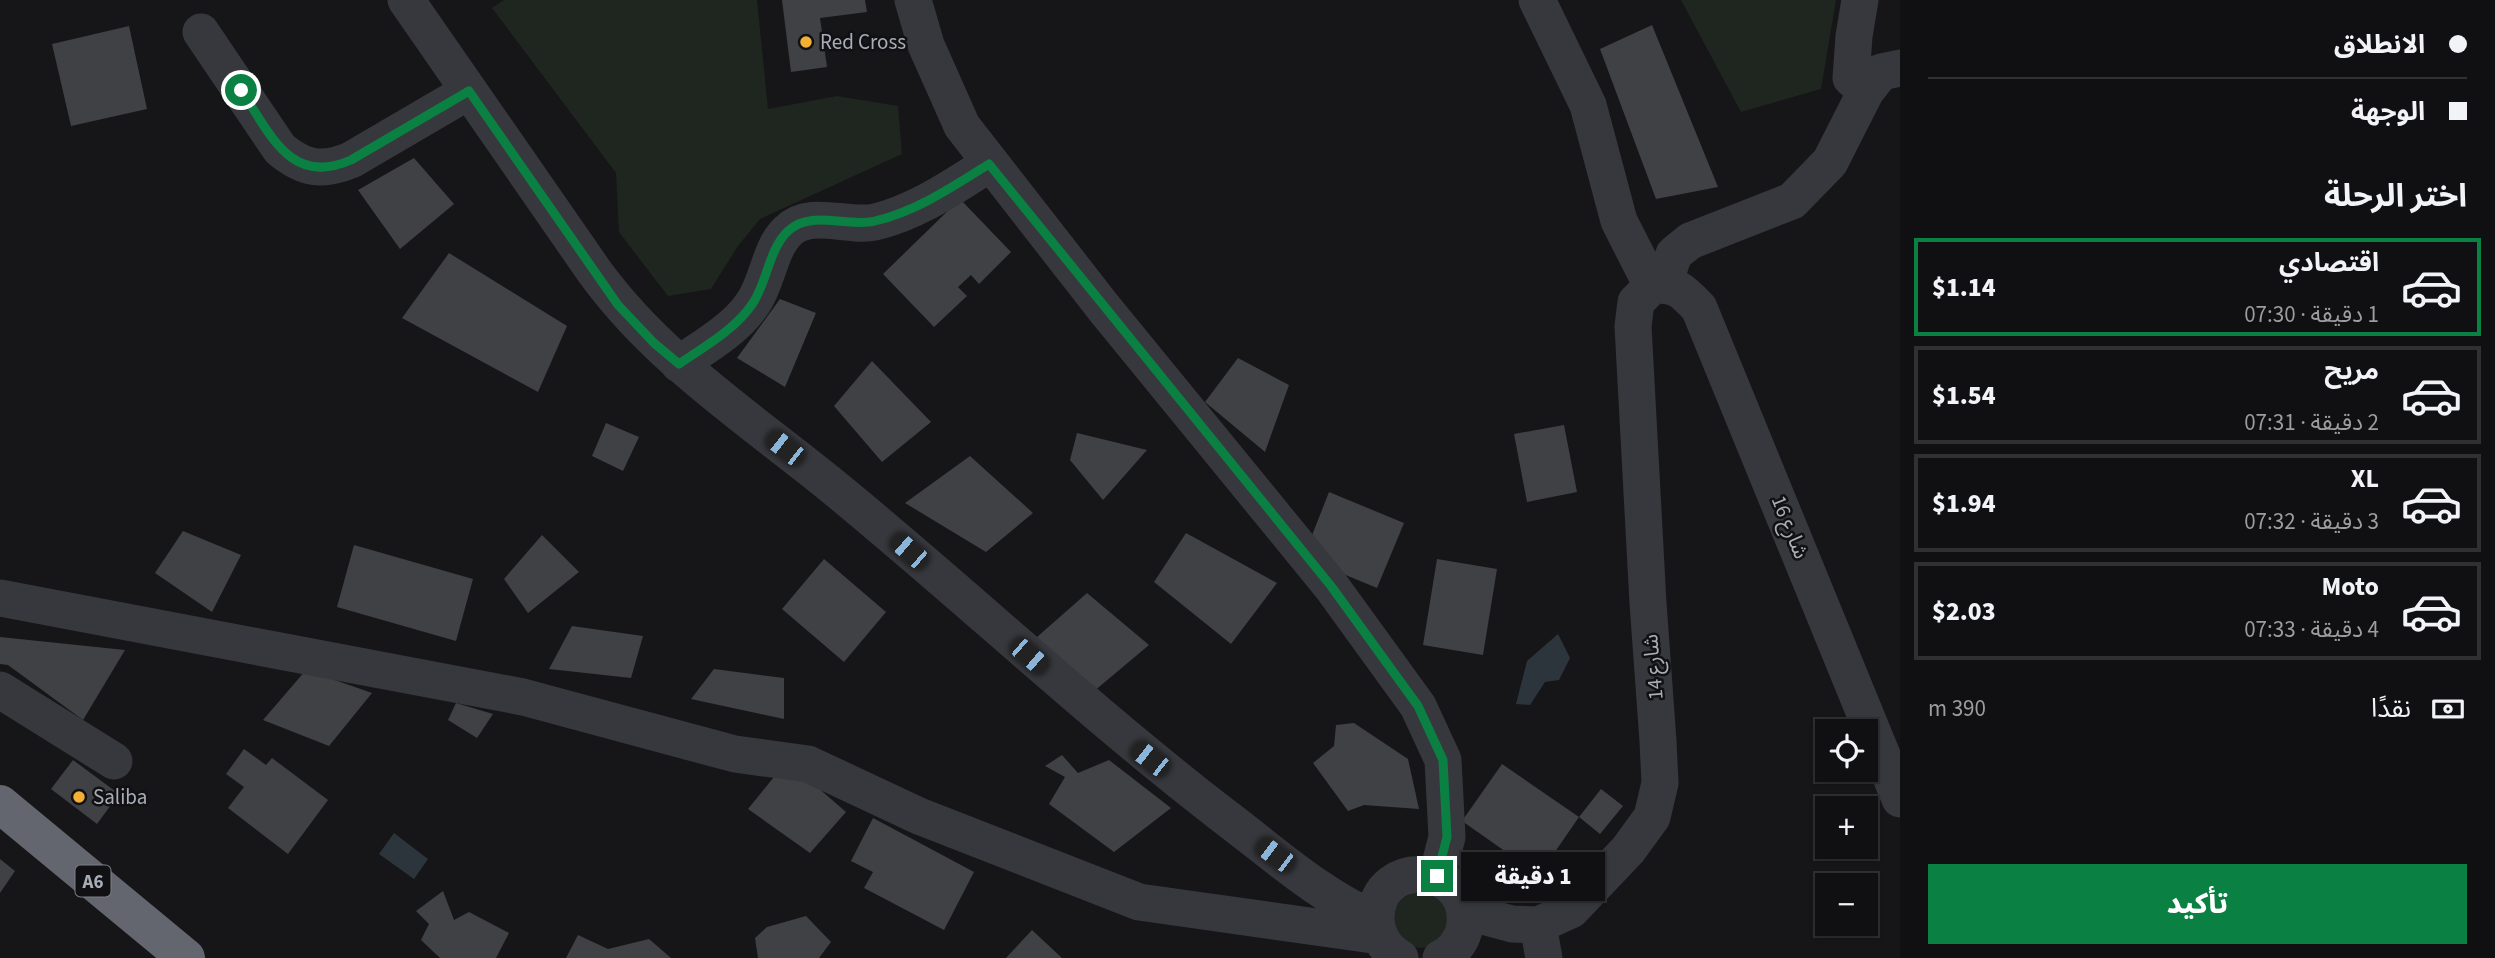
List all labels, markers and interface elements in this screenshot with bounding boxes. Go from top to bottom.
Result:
text: الانطلاق [2334,26,2425,63]
place label: Red Cross [820,27,906,57]
marker: Red Cross [798,34,814,50]
route start [225,74,257,106]
text: الوجهة [2351,93,2425,130]
text: اختر الرحلة [2324,173,2467,219]
text: اقتصادي [2279,244,2379,281]
icon: car [2400,256,2463,319]
text: $1.14 [1932,269,1996,306]
text: 1 دقيقة · 07:30 [2244,298,2379,331]
text: مريح [2324,352,2379,389]
icon: car [2400,364,2463,427]
text: $1.54 [1932,377,1996,414]
text: 2 دقيقة · 07:31 [2244,406,2379,439]
car [762,427,809,469]
text: XL [2351,460,2379,497]
icon: car [2400,472,2463,535]
text: $1.94 [1932,485,1996,522]
street label: شارع 16 [1764,491,1816,563]
text: 3 دقيقة · 07:32 [2244,505,2379,538]
car [887,529,932,573]
text: Moto [2322,568,2379,605]
icon: car [2400,580,2463,643]
text: $2.03 [1932,593,1996,630]
text: 4 دقيقة · 07:33 [2244,613,2379,646]
street label: شارع 14 [1635,633,1671,701]
car [1007,634,1052,678]
text: نقدًا [2371,690,2411,727]
icon: cash [2429,690,2467,728]
text: 390 m [1928,692,1986,725]
map controls [1815,719,1878,936]
button: locate [1815,719,1878,782]
car [1127,738,1174,780]
place label: Saliba [93,782,147,812]
marker: Saliba [71,789,87,805]
button: + [1815,796,1878,859]
car [1252,834,1299,876]
callout: 1 دقيقة [1462,852,1605,900]
route end [1421,860,1453,892]
text: 1 دقيقة [1495,860,1571,893]
button: تأكيد [1928,864,2467,944]
road number: A6 [76,866,110,897]
button: − [1815,873,1878,936]

